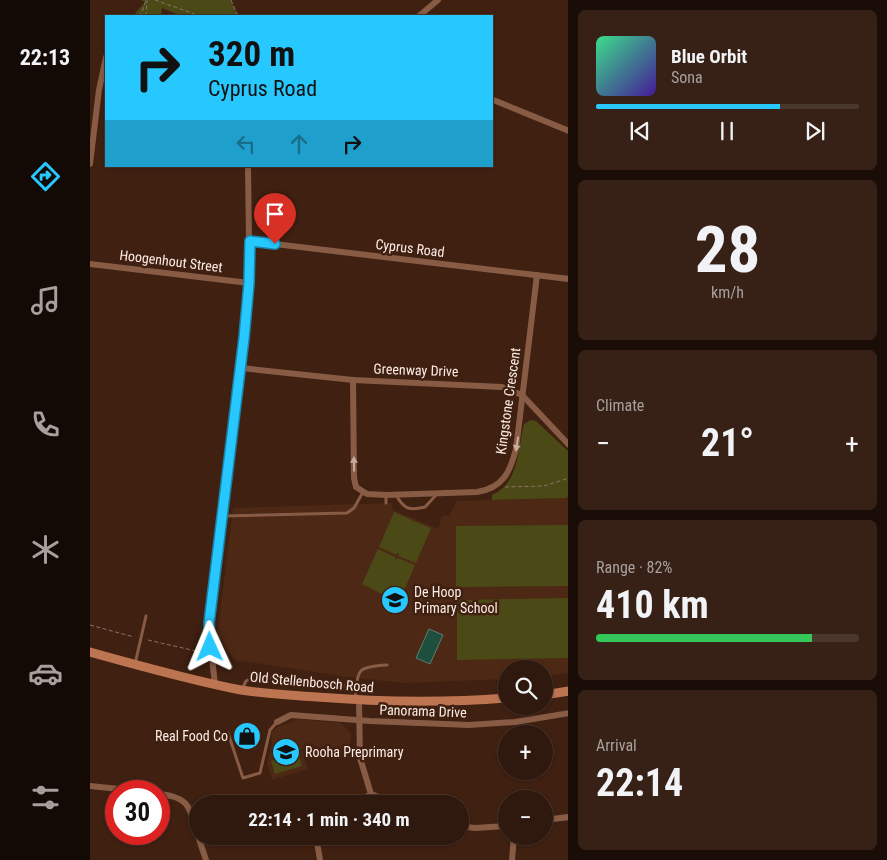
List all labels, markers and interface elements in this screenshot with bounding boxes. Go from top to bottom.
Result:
text: 320 m [208,34,295,75]
icon: right [125,35,190,100]
text: 22:13 [20,45,70,70]
text: Blue Orbit [671,45,747,68]
text: Sona [671,68,703,87]
text: Cyprus Road [208,76,317,101]
icon: previous [626,117,654,145]
icon: pause [713,117,741,145]
icon: next [801,117,829,145]
icon: left [232,130,260,158]
icon: ahead [285,130,313,158]
icon: right [338,130,366,158]
icon: directions [28,159,63,194]
pin [254,193,296,244]
icon: arrive [261,200,289,228]
text: 28 [695,212,760,288]
street label: Cyprus Road [375,236,445,260]
street label: Hoogenhout Street [119,247,223,275]
icon: music [28,283,63,318]
text: km/h [711,283,744,302]
street label: Kingstone Crescent [493,347,523,455]
street label: Greenway Drive [373,361,459,379]
text: Climate [596,396,644,415]
icon: phone [28,407,63,442]
text: 21° [701,421,754,465]
text: − [596,427,610,460]
text: + [845,427,859,460]
one-way arrow [512,436,520,452]
one-way arrow [350,455,358,471]
icon: climate [28,532,63,567]
text: Range · 82% [596,558,672,577]
text: 410 km [596,583,709,627]
place label: De Hoop Primary School [414,584,498,616]
school or university icon: De Hoop Primary School [380,585,410,615]
position arrow [183,620,235,672]
icon: car [28,656,63,691]
map controls [498,660,553,845]
button: search [498,660,553,715]
street label: Old Stellenbosch Road [249,669,375,695]
street label: Panorama Drive [379,701,467,721]
shop icon: Real Food Co [232,721,262,751]
button: + [498,725,553,780]
place label: Real Food Co [155,728,228,744]
text: Arrival [596,736,637,755]
school or university icon: Rooha Preprimary [271,737,301,767]
place label: Rooha Preprimary [305,744,404,760]
text: 22:14 [596,761,683,805]
icon: filters [28,780,63,815]
speed limit sign: 30 [105,780,170,845]
button: − [498,790,553,845]
text: 22:14 · 1 min · 340 m [248,808,410,831]

